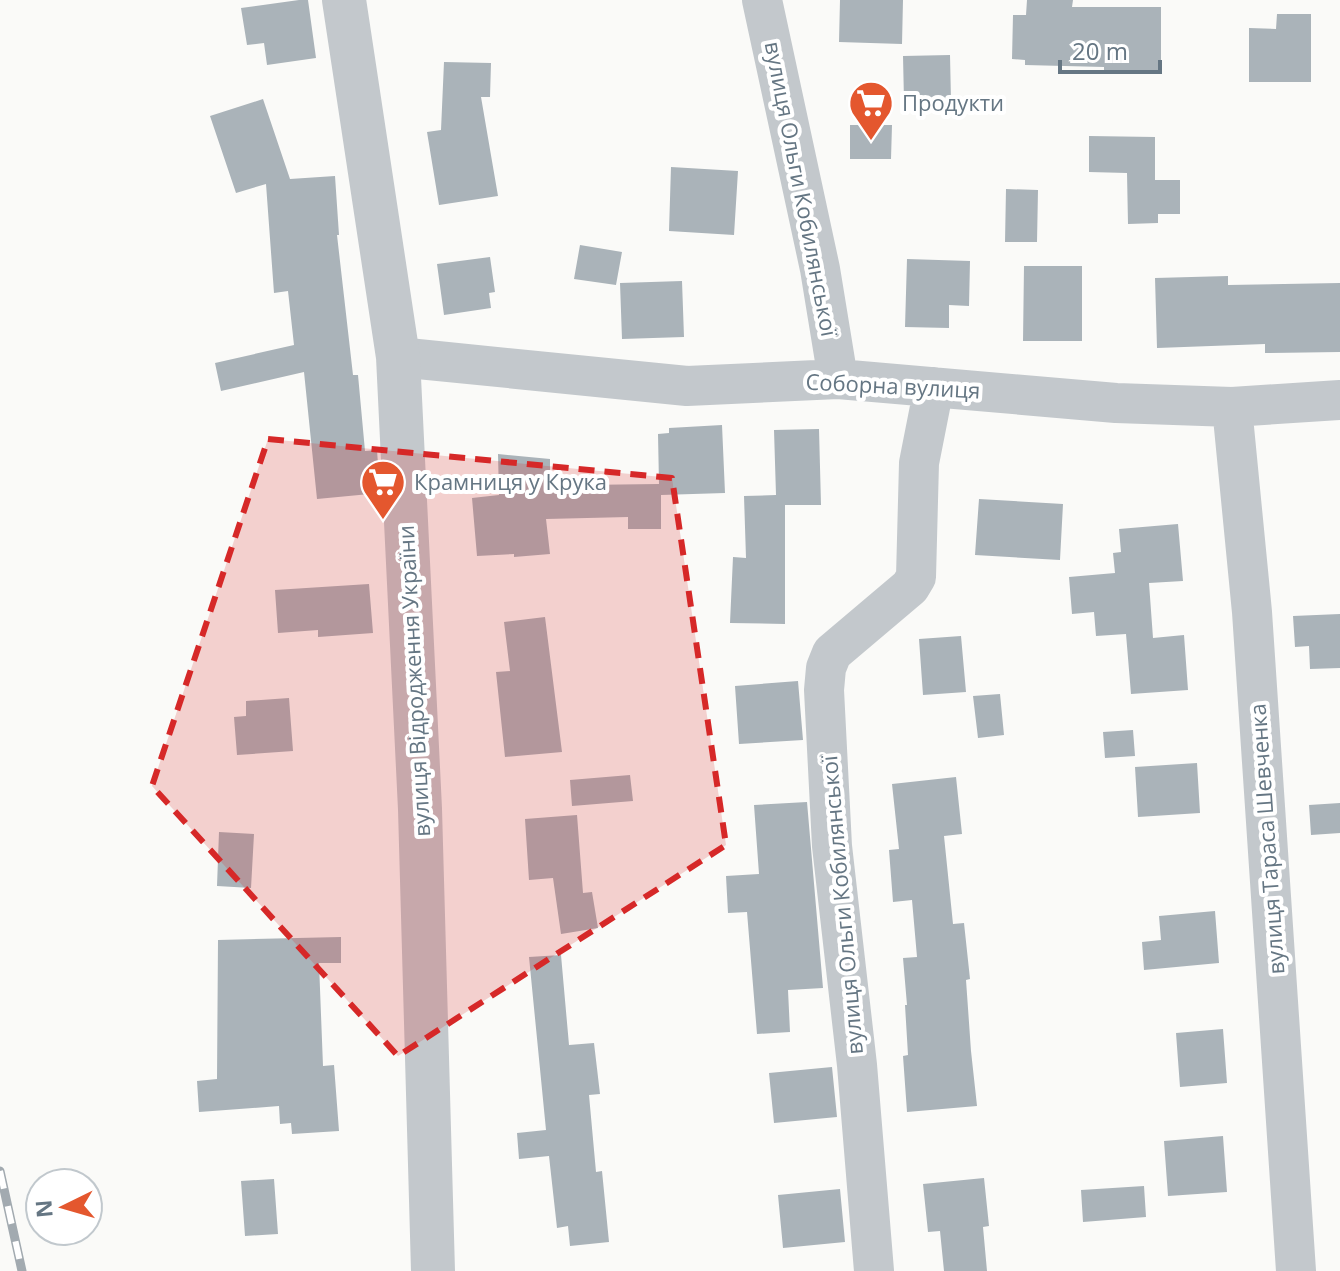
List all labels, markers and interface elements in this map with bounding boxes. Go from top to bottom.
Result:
scale bar [1060,24,1160,74]
text: 20 m [1072,34,1128,67]
street label: вулиця Ольги Кобилянської [759,39,845,339]
supermarket icon: Продукти [847,79,895,142]
place label: Продукти [902,87,1004,117]
street label: Соборна вулиця [805,365,981,405]
supermarket icon: Крамниця у Крука [359,458,407,521]
place label: Крамниця у Крука [414,466,607,496]
street label: вулиця Відродження України [390,524,436,838]
street label: вулиця Тараса Шевченка [1242,703,1290,975]
street label: вулиця Ольги Кобилянської [813,754,869,1056]
north arrow [24,1167,104,1247]
text: N [27,1199,59,1219]

